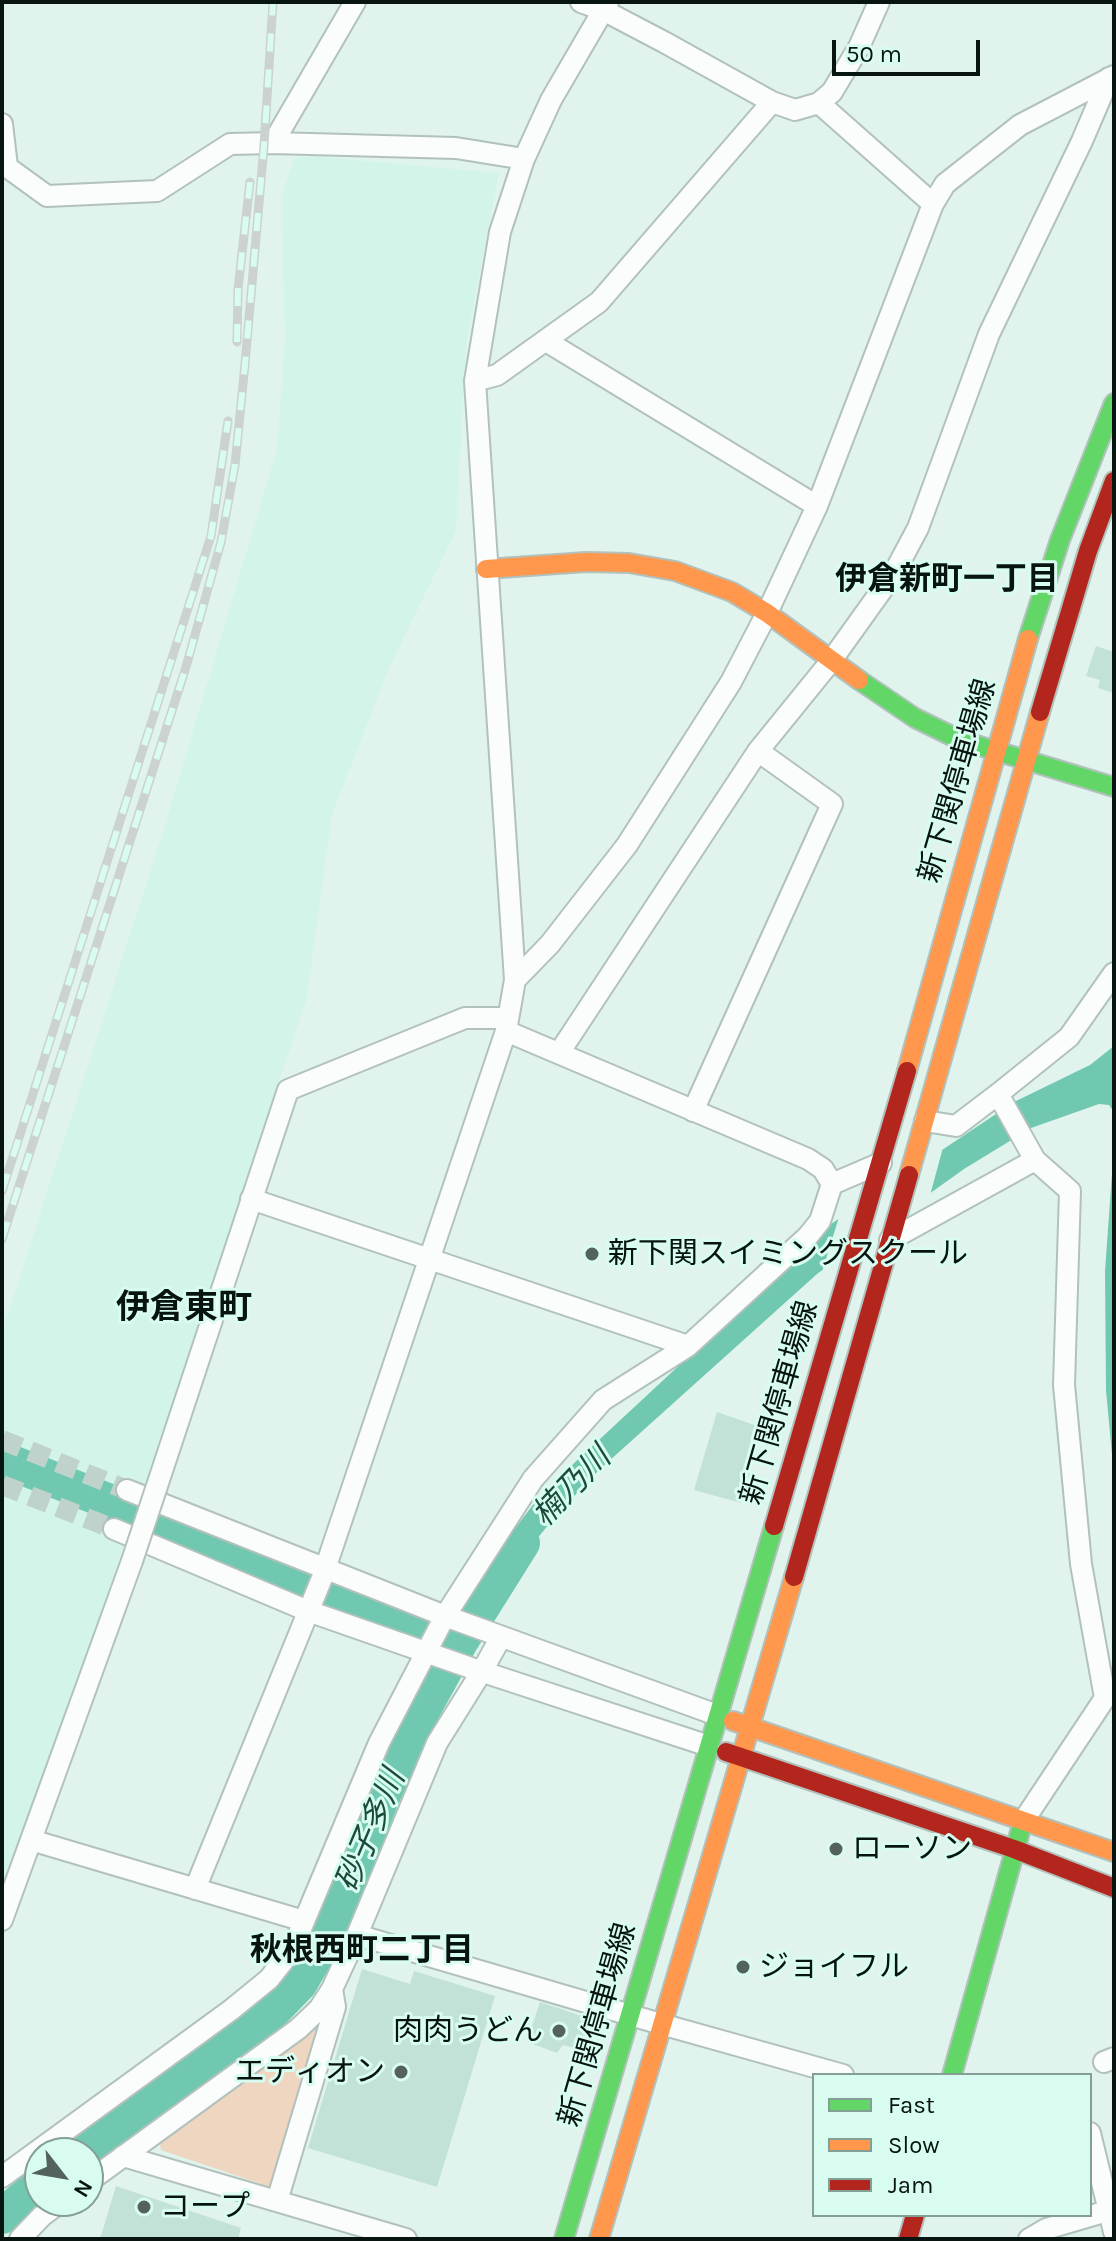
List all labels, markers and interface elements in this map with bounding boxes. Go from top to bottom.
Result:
scale bar [836,24,984,74]
text: 50 m [846,40,902,68]
district label: 伊倉新町一丁目 [835,561,1059,599]
street label: 新下関停車場線 [912,675,1004,887]
place label: 新下関スイミングスクール [608,1236,968,1272]
marker: 新下関スイミングスクール [583,1245,601,1263]
district label: 伊倉東町 [116,1288,252,1328]
street label: 新下関停車場線 [734,1297,826,1509]
water label: 楠乃川 [525,1439,619,1535]
water label: 砂子多川 [328,1765,414,1897]
place label: ローソン [852,1831,972,1867]
marker: ローソン [827,1840,845,1858]
street label: 新下関停車場線 [552,1919,644,2131]
district label: 秋根西町二丁目 [250,1932,474,1970]
place label: ジョイフル [759,1949,909,1985]
marker: ジョイフル [734,1958,752,1976]
place label: 肉肉うどん [393,2013,543,2049]
marker: 肉肉うどん [550,2022,568,2040]
place label: エディオン [235,2054,385,2090]
marker: エディオン [392,2063,410,2081]
legend [812,2073,1092,2217]
text: Fast [888,2091,935,2119]
text: Slow [888,2131,940,2159]
north arrow [24,2137,104,2217]
text: Jam [888,2171,933,2199]
text: N [68,2175,98,2202]
place label: コープ [160,2189,250,2225]
marker: コープ [135,2198,153,2216]

